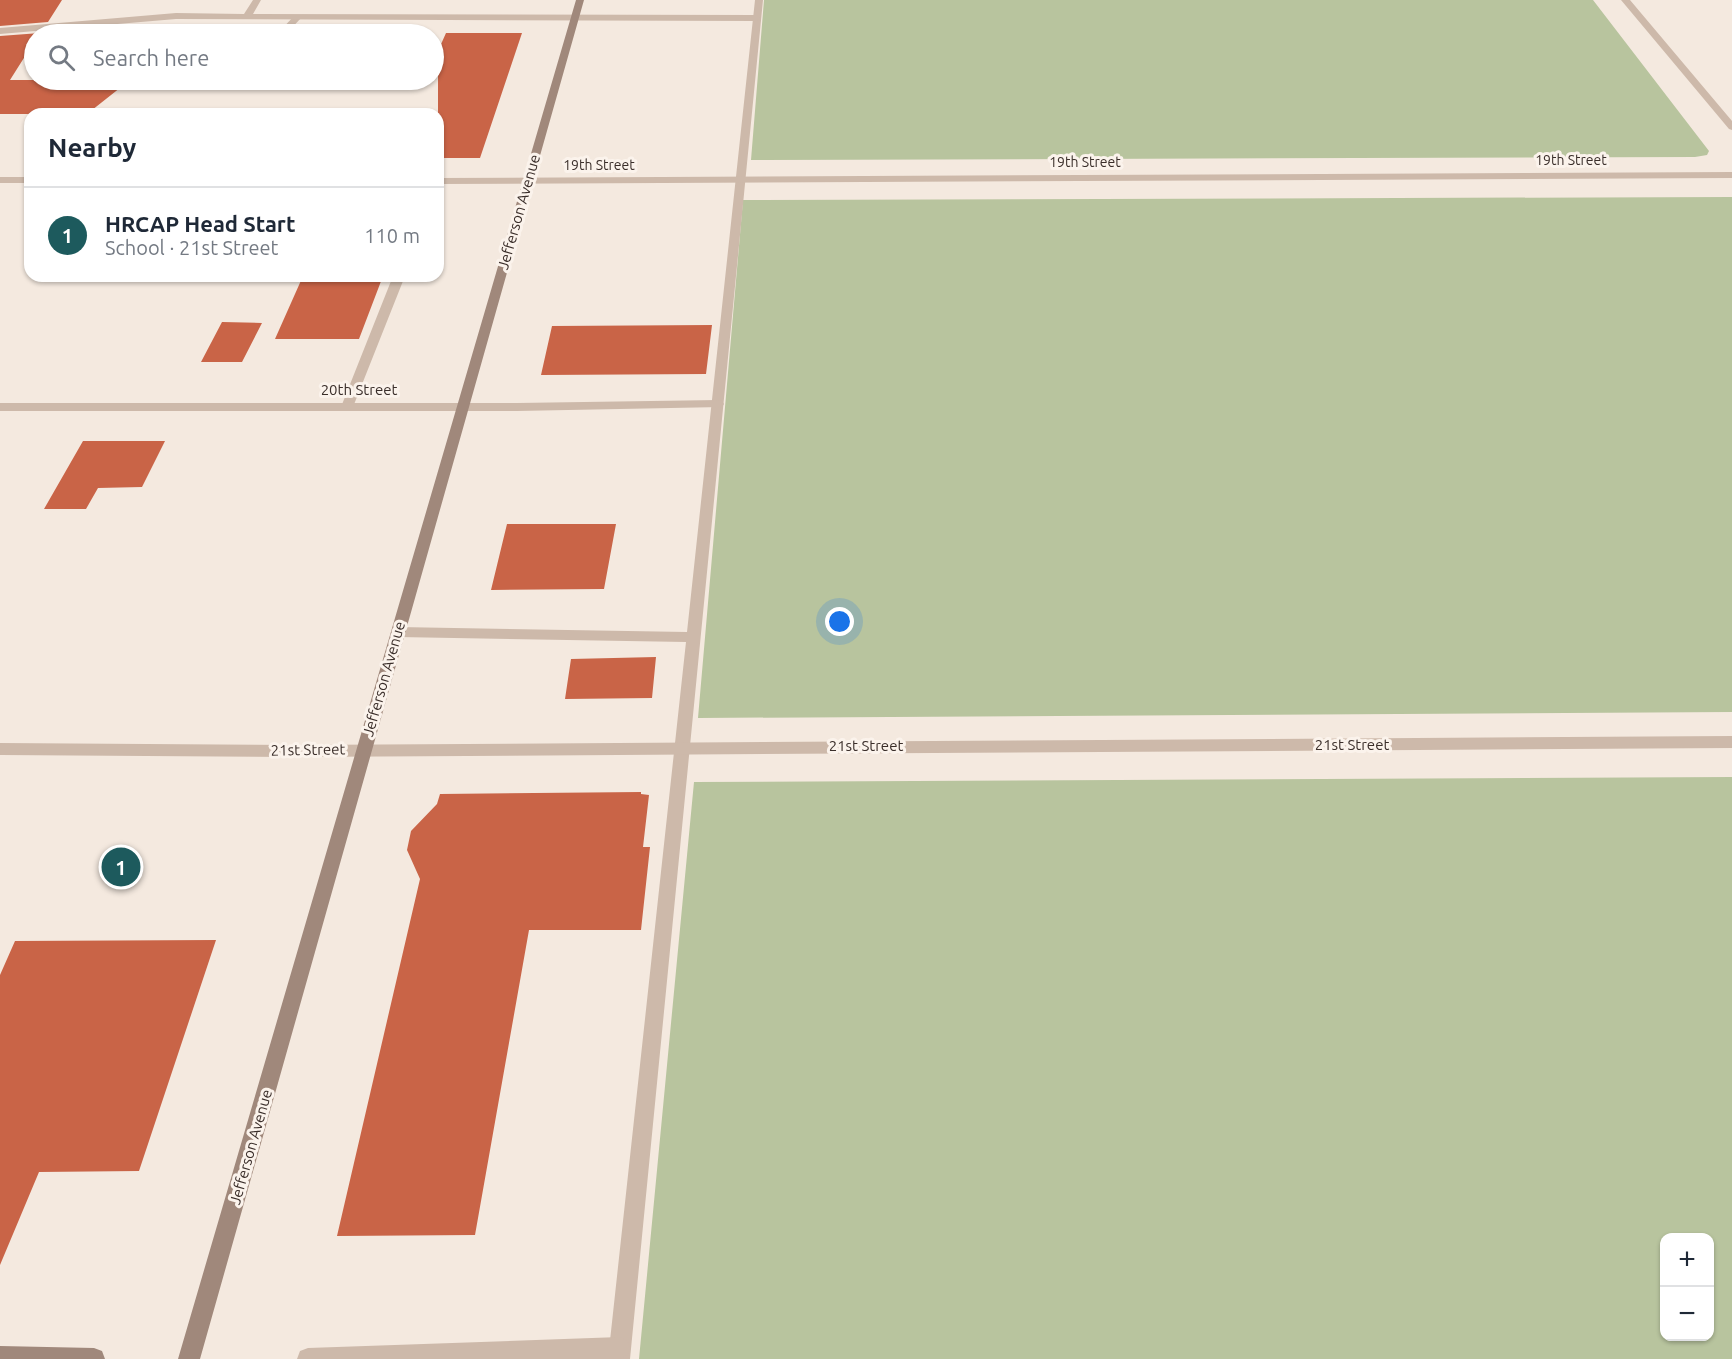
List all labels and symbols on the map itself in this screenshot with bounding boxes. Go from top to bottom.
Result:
street label: Jefferson Avenue [494,152,543,271]
street label: 19th Street [1535,152,1607,168]
street label: 19th Street [1049,154,1121,170]
street label: 19th Street [563,157,635,173]
street label: 20th Street [321,381,397,398]
your location [825,607,854,636]
street label: Jefferson Avenue [359,619,408,738]
street label: 21st Street [1315,736,1389,753]
street label: 21st Street [829,737,903,754]
street label: 21st Street [271,740,346,759]
pin: 1 [102,844,140,890]
street label: Jefferson Avenue [226,1087,275,1206]

